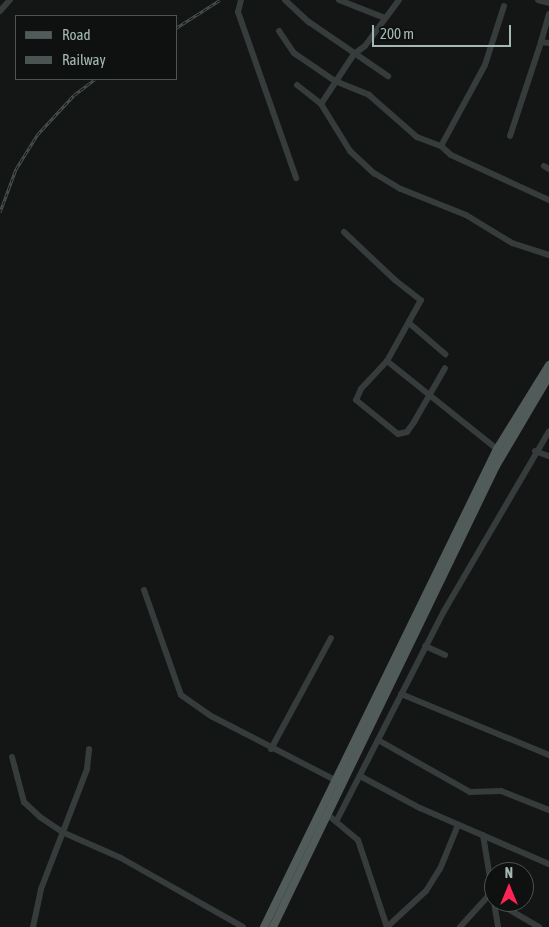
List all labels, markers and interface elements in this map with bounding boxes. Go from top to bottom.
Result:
legend [15,15,178,80]
scale bar [374,15,513,47]
text: 200 m [380,25,414,42]
text: Road [62,26,91,43]
text: Railway [62,51,106,68]
north arrow [484,862,534,912]
text: N [505,865,513,881]

